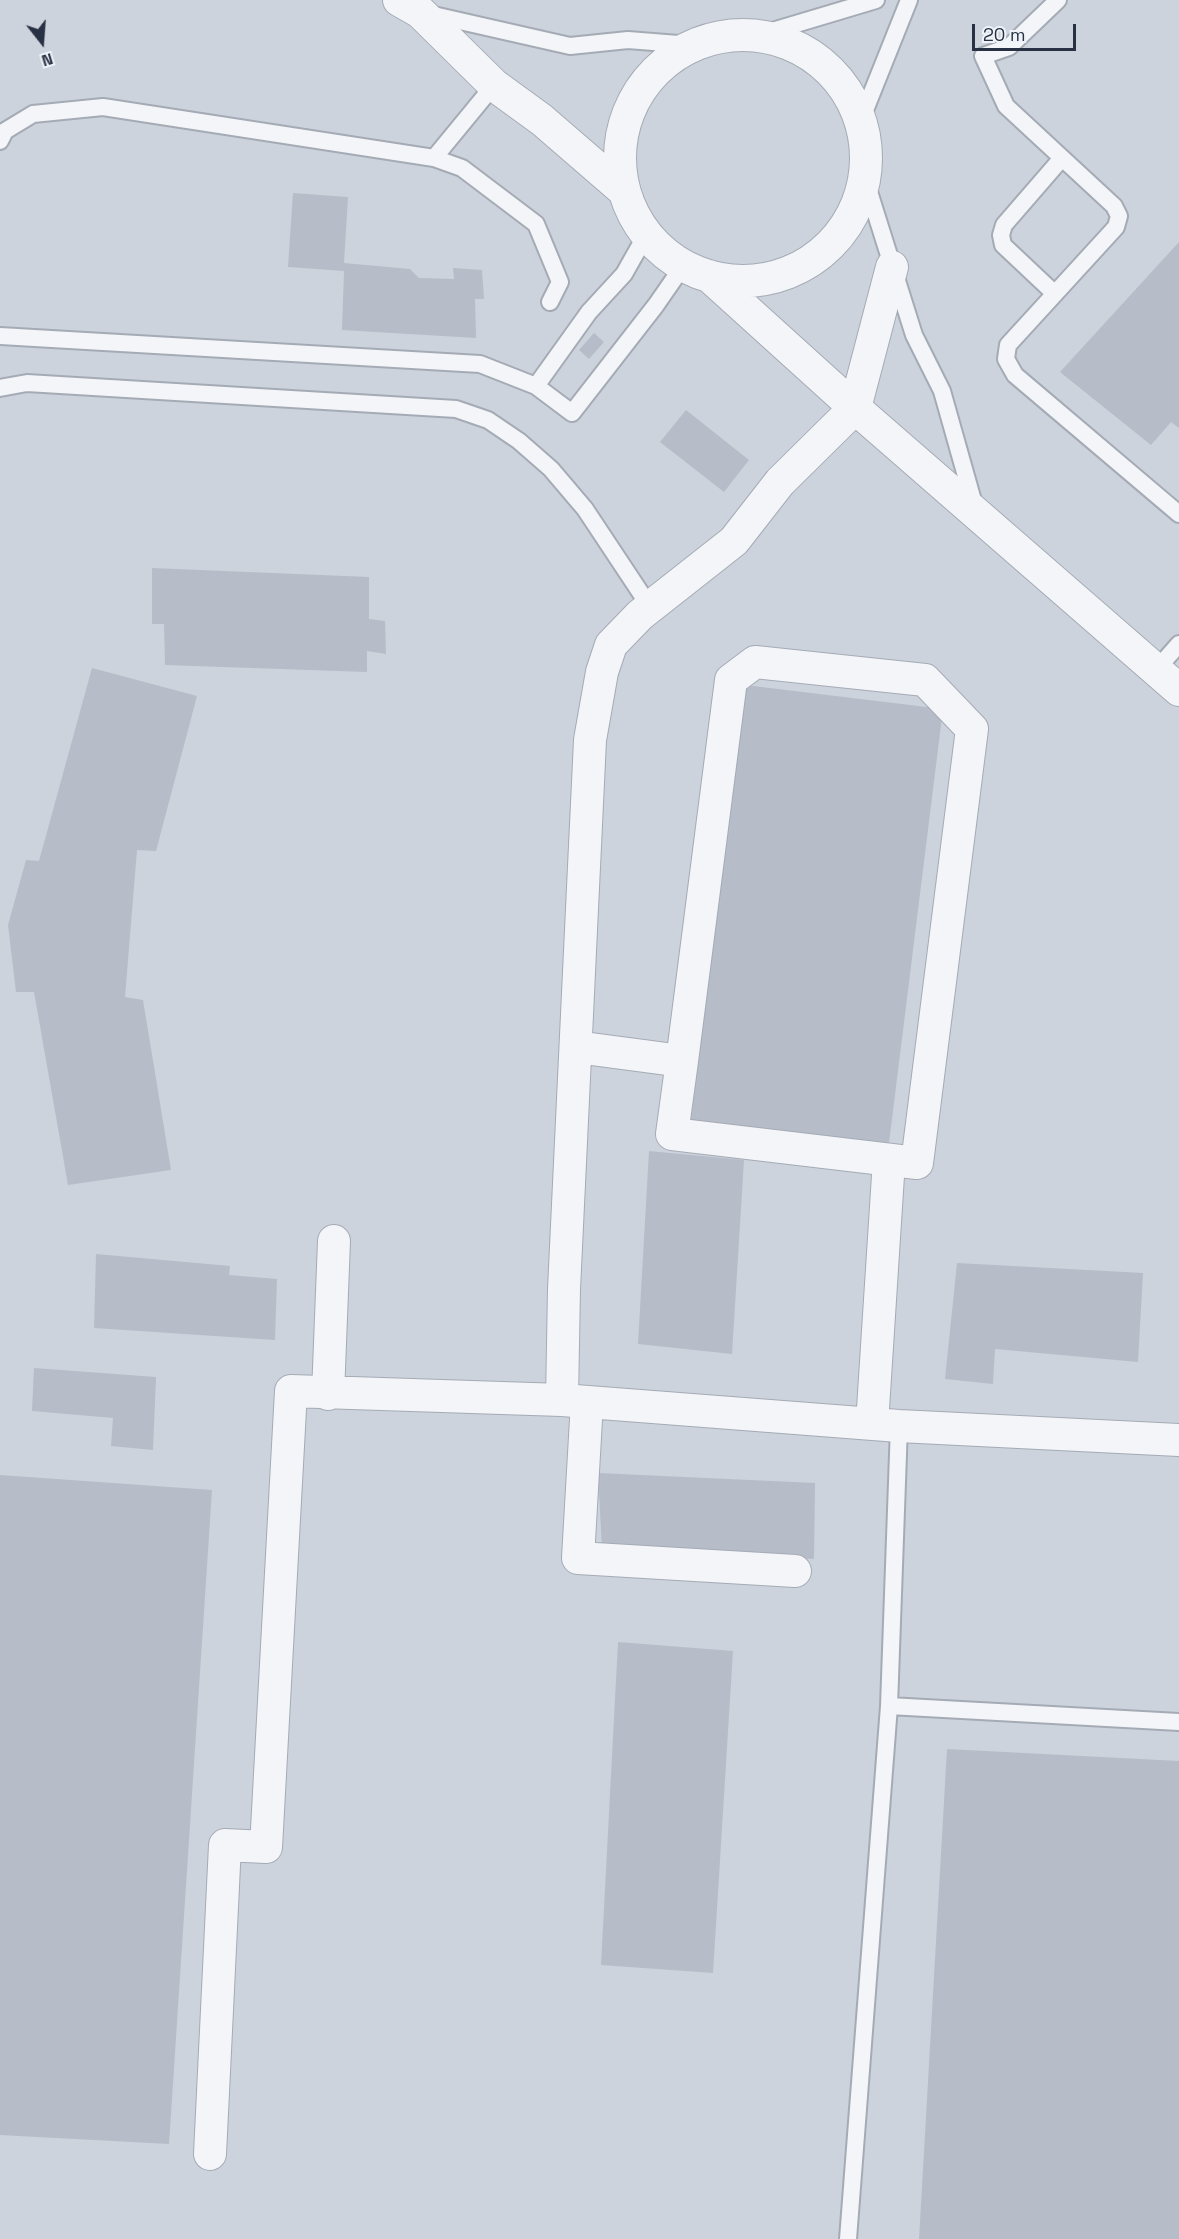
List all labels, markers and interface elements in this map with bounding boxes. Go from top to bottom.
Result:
north arrow [12,12,72,72]
scale bar [975,12,1078,50]
text: 20 m [983,23,1026,46]
text: N [39,48,56,71]

